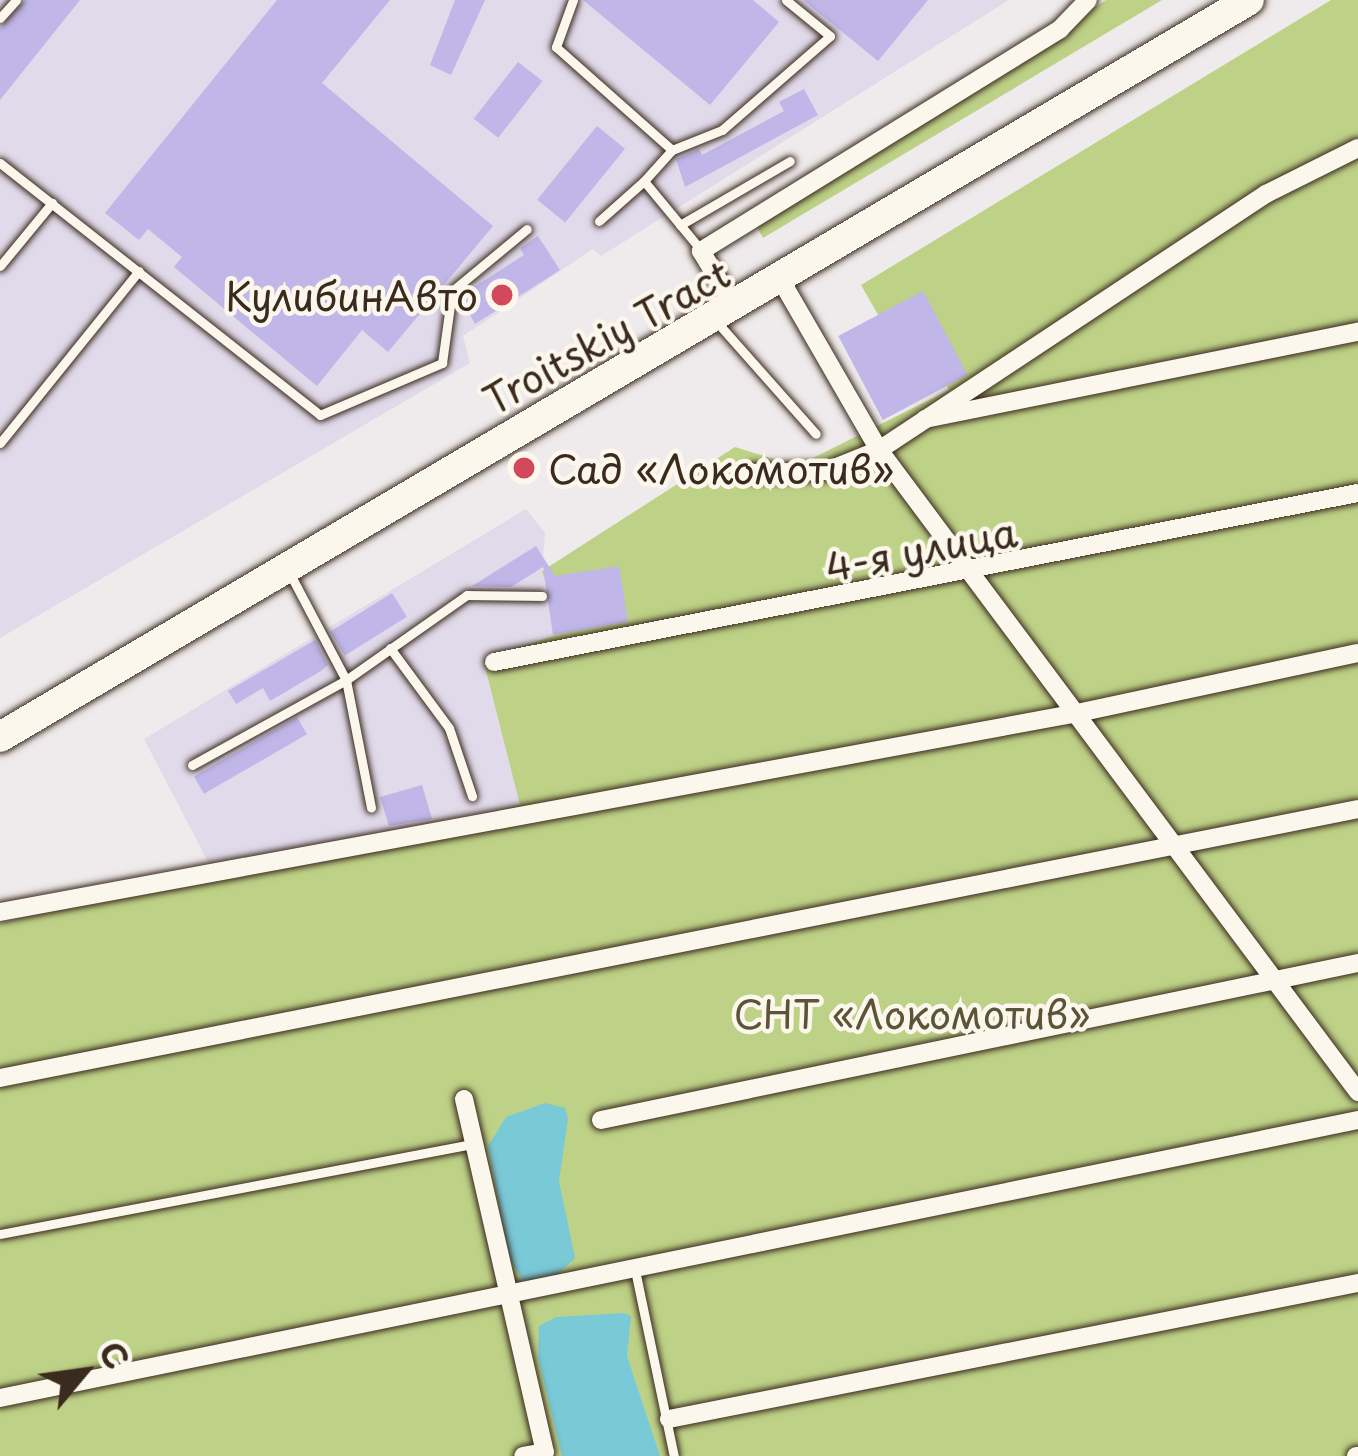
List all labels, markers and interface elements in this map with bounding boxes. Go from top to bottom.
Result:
street label: Troitskiy Tract [474,249,738,423]
place label: КулибинАвто [225,272,478,318]
marker: КулибинАвто [489,282,515,308]
place label: Сад «Локомотив» [548,445,894,491]
marker: Сад «Локомотив» [511,455,537,481]
street label: 4-я улица [821,507,1021,591]
park label: СНТ «Локомотив» [734,990,1090,1036]
north arrow [24,1312,144,1432]
text: С [88,1332,143,1378]

